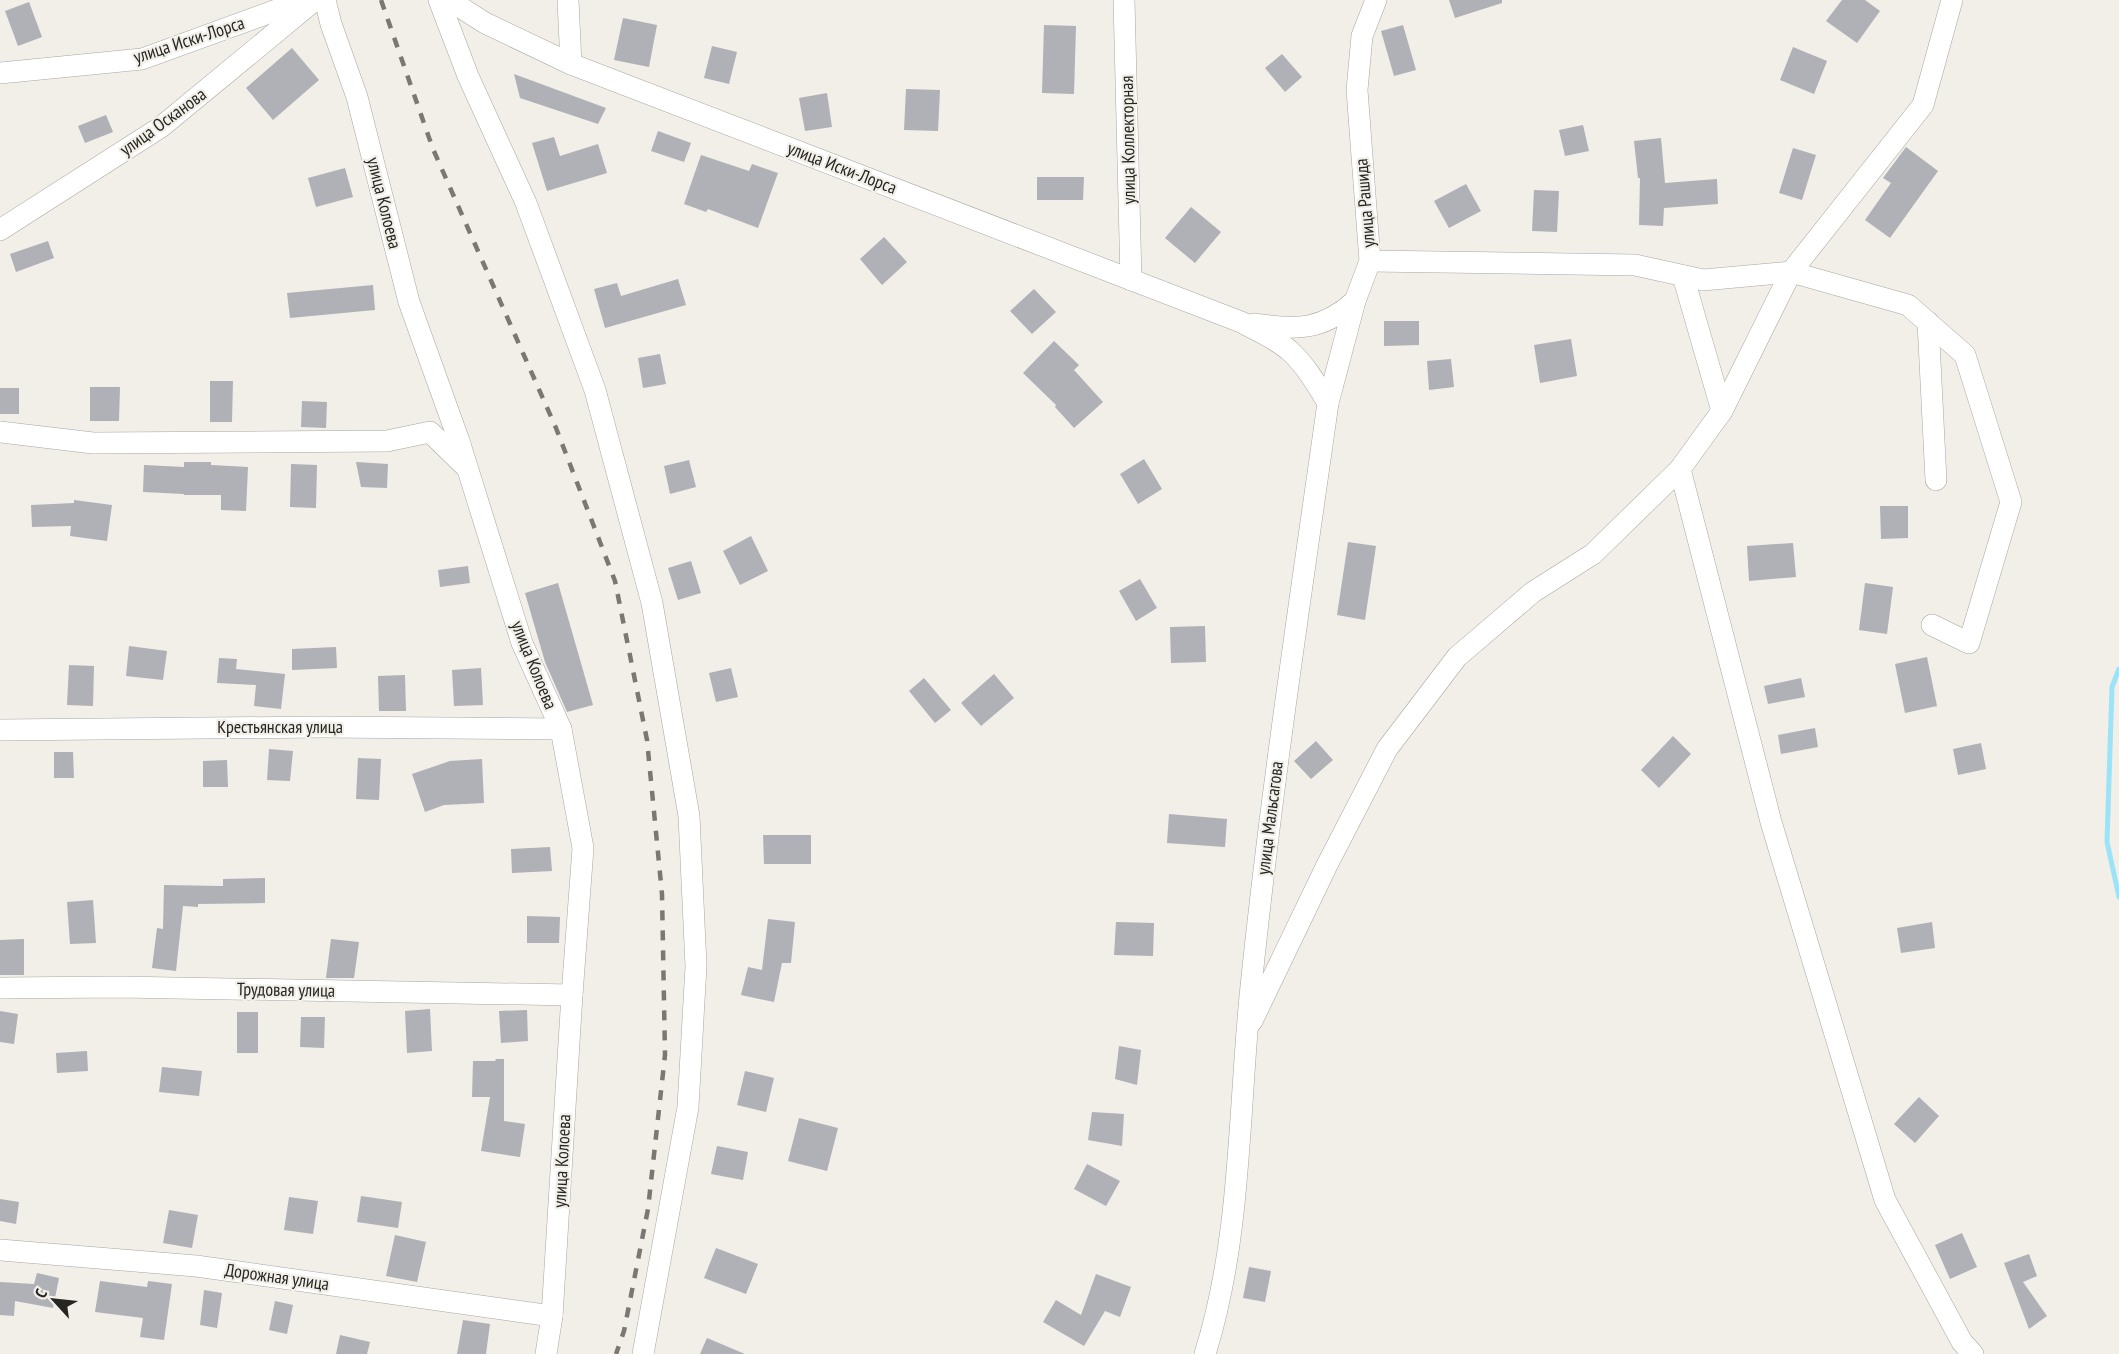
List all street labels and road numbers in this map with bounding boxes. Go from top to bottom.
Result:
street label: улица Иски-Лорса [131,11,247,68]
street label: улица Коллекторная [1115,75,1140,205]
street label: улица Осканова [115,83,210,161]
street label: улица Иски-Лорса [784,136,900,199]
street label: улица Колоева [362,155,407,251]
street label: улица Рашида [1349,158,1380,249]
street label: улица Колоева [506,617,563,712]
street label: Крестьянская улица [217,715,343,738]
street label: улица Мальсагова [1251,760,1288,876]
street label: Трудовая улица [237,977,335,1002]
street label: улица Колоева [548,1114,575,1208]
street label: Дорожная улица [223,1258,331,1295]

